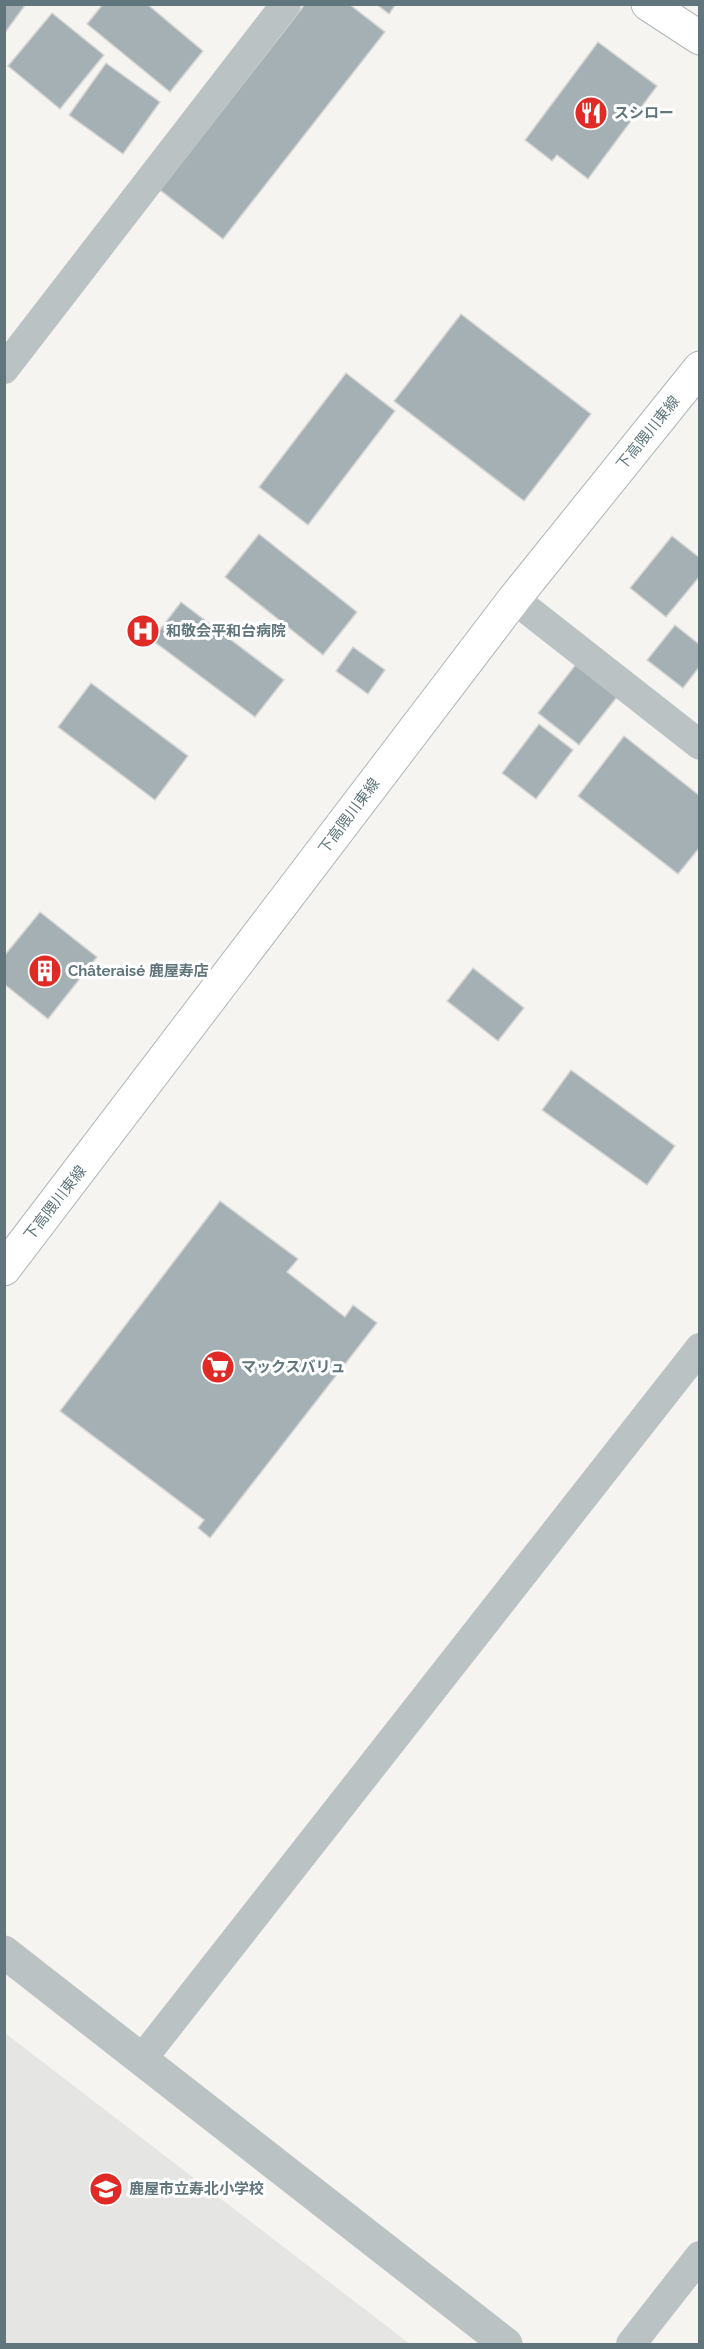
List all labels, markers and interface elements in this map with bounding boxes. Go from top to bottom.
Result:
restaurant icon: スシロー [573,95,609,131]
place label: スシロー [614,104,674,122]
street label: 下高隈川東線 [613,392,683,474]
hospital icon: 和敬会平和台病院 [125,613,161,649]
place label: 和敬会平和台病院 [166,622,286,640]
street label: 下高隈川東線 [315,775,383,857]
building icon: Châteraisé 鹿屋寿店 [27,953,63,989]
place label: Châteraisé 鹿屋寿店 [68,962,209,980]
street label: 下高隈川東線 [20,1162,90,1244]
supermarket icon: マックスバリュ [200,1349,236,1385]
place label: マックスバリュ [241,1358,346,1376]
school or university icon: 鹿屋市立寿北小学校 [88,2171,124,2207]
place label: 鹿屋市立寿北小学校 [129,2180,264,2198]

